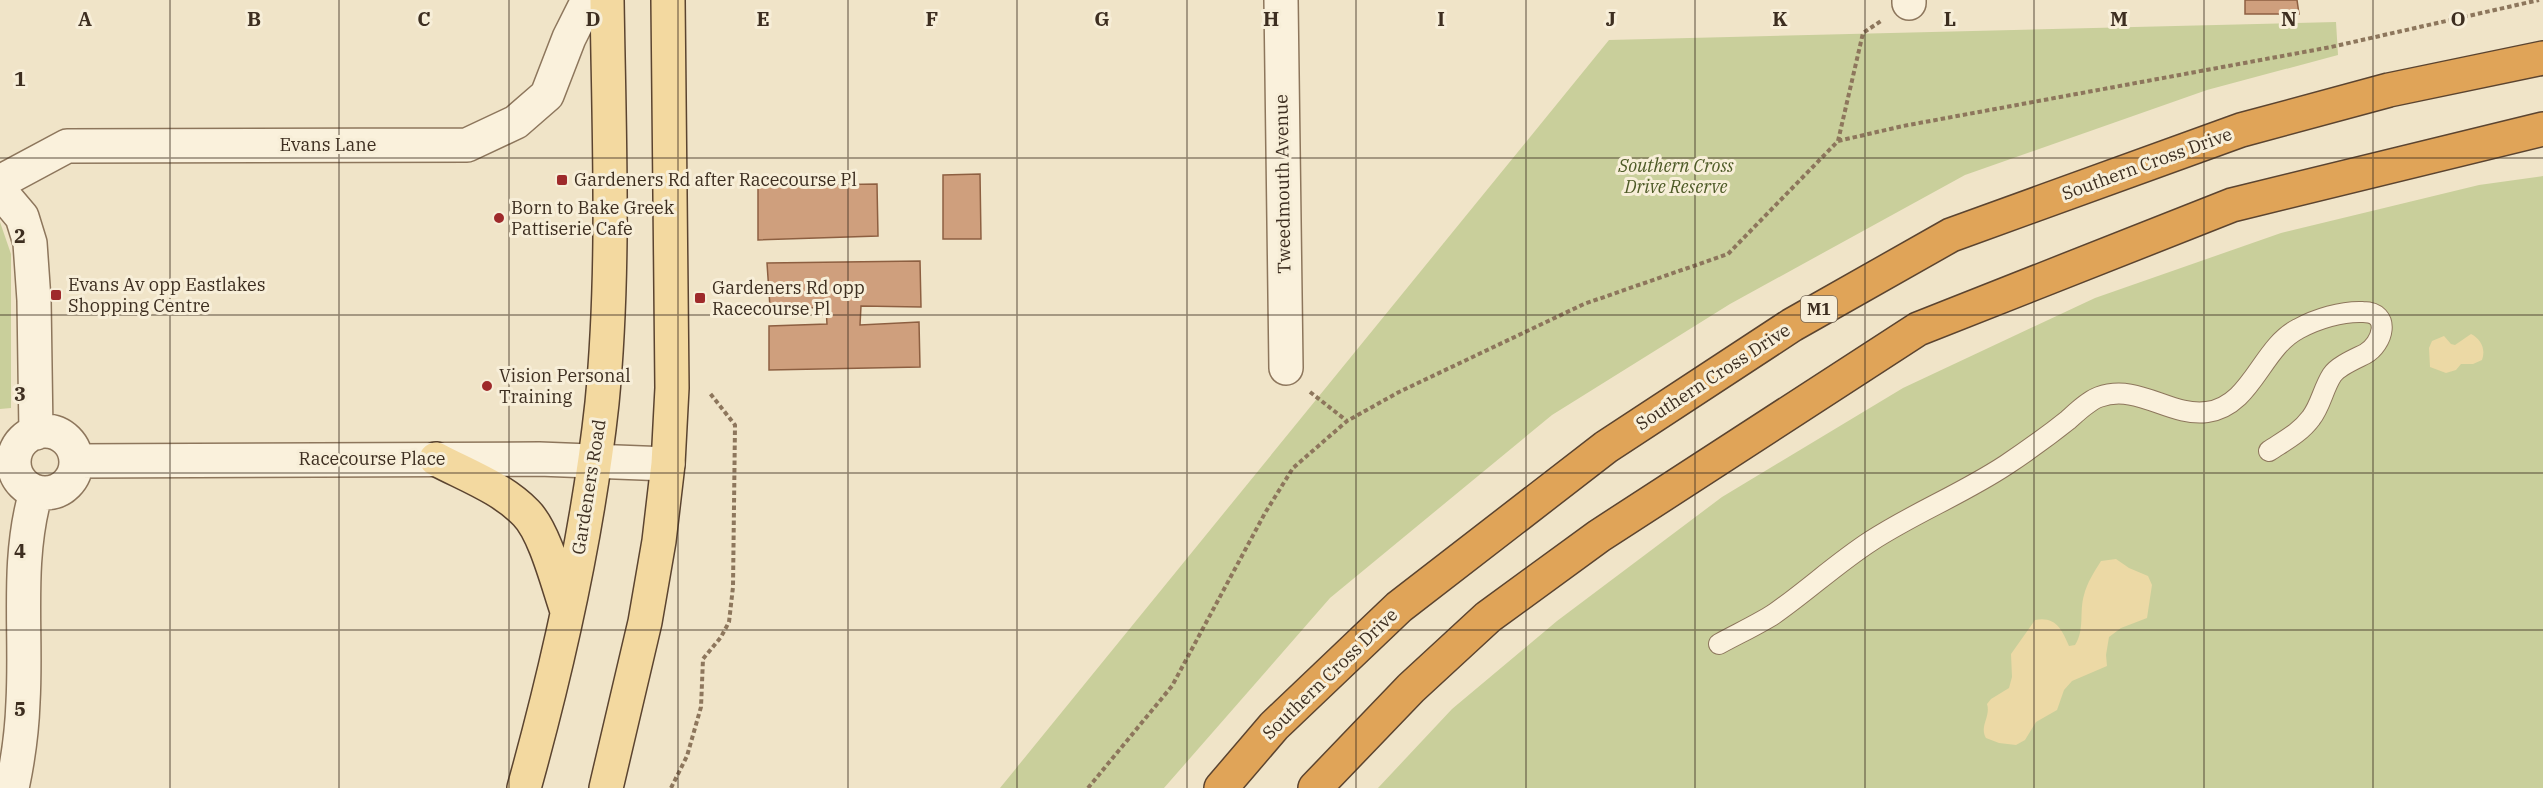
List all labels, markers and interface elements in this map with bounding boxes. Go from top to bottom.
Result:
text: A [78,5,92,32]
text: B [247,5,261,32]
text: C [417,5,431,32]
text: D [585,5,601,32]
text: E [756,5,770,32]
text: F [926,5,938,32]
text: G [1094,5,1110,32]
text: H [1263,5,1279,32]
text: I [1437,5,1445,32]
text: J [1606,5,1616,32]
text: K [1772,5,1788,32]
text: L [1944,5,1956,32]
text: M [2110,5,2128,32]
text: N [2281,5,2297,32]
text: O [2450,5,2466,32]
text: 1 [14,65,26,92]
street label: Tweedmouth Avenue [1269,94,1296,274]
street label: Southern Cross Drive [2059,122,2235,205]
street label: Evans Lane [280,133,376,156]
park label: Southern Cross Drive Reserve [1617,154,1734,198]
place label: Gardeners Rd after Racecourse Pl [574,168,857,191]
marker: Gardeners Rd after Racecourse Pl [555,173,569,187]
place label: Born to Bake Greek Pattiserie Cafe [511,196,675,240]
marker: Born to Bake Greek Pattiserie Cafe [492,211,506,225]
text: 2 [14,222,26,249]
place label: Evans Av opp Eastlakes Shopping Centre [68,273,265,317]
place label: Gardeners Rd opp Racecourse Pl [712,276,865,320]
marker: Evans Av opp Eastlakes Shopping Centre [49,288,63,302]
marker: Gardeners Rd opp Racecourse Pl [693,291,707,305]
road number: M1 [1801,296,1837,322]
street label: Southern Cross Drive [1631,318,1794,435]
place label: Vision Personal Training [499,364,631,408]
marker: Vision Personal Training [480,379,494,393]
text: 3 [14,380,26,407]
street label: Gardeners Road [566,418,611,556]
street label: Racecourse Place [299,447,445,470]
text: 4 [14,537,26,564]
street label: Southern Cross Drive [1257,603,1402,744]
text: 5 [14,695,26,722]

